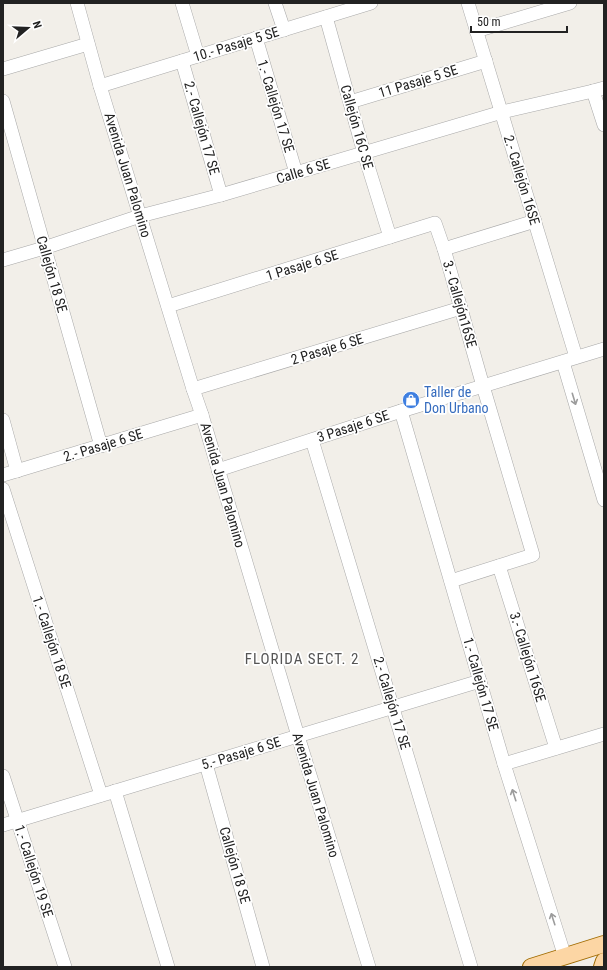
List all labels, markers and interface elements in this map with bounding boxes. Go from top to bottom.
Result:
north arrow [8,8,48,48]
scale bar [471,8,567,34]
text: 50 m [477,15,501,29]
text: N [30,20,44,30]
street label: 10.- Pasaje 5 SE [191,23,281,65]
street label: 1.- Callejón 17 SE [254,58,298,154]
street label: 11 Pasaje 5 SE [377,61,459,101]
street label: 2.- Callejón 17 SE [181,79,223,177]
street label: Callejón 16C SE [337,83,377,171]
street label: Avenida Juan Palomino [101,111,155,239]
street label: 2.- Callejón 16SE [501,133,543,227]
street label: Calle 6 SE [274,155,332,187]
street label: Callejón 18 SE [33,234,71,314]
street label: 1 Pasaje 6 SE [264,246,340,284]
street label: 3.- Callejón16SE [440,259,480,349]
street label: 2 Pasaje 6 SE [289,330,365,368]
place label: Taller de Don Urbano [424,384,489,416]
shop icon: Taller de Don Urbano [401,390,421,410]
one-way arrow [571,393,578,406]
street label: 3 Pasaje 6 SE [315,407,391,445]
street label: Avenida Juan Palomino [197,421,249,549]
street label: 2.- Pasaje 6 SE [61,425,145,465]
street label: 1.- Callejón 18 SE [30,594,75,690]
street label: 3.- Callejón 16SE [507,610,549,704]
street label: 1.- Callejón 17 SE [460,635,502,733]
district label: FLORIDA SECT. 2 [245,650,359,668]
street label: 2.- Callejón 17 SE [370,655,414,751]
street label: Avenida Juan Palomino [289,731,343,859]
street label: 5.- Pasaje 6 SE [199,733,283,773]
one-way arrow [510,789,517,802]
street label: 1.- Callejón 19 SE [12,823,57,919]
street label: Callejón 18 SE [216,825,254,905]
one-way arrow [549,913,556,926]

